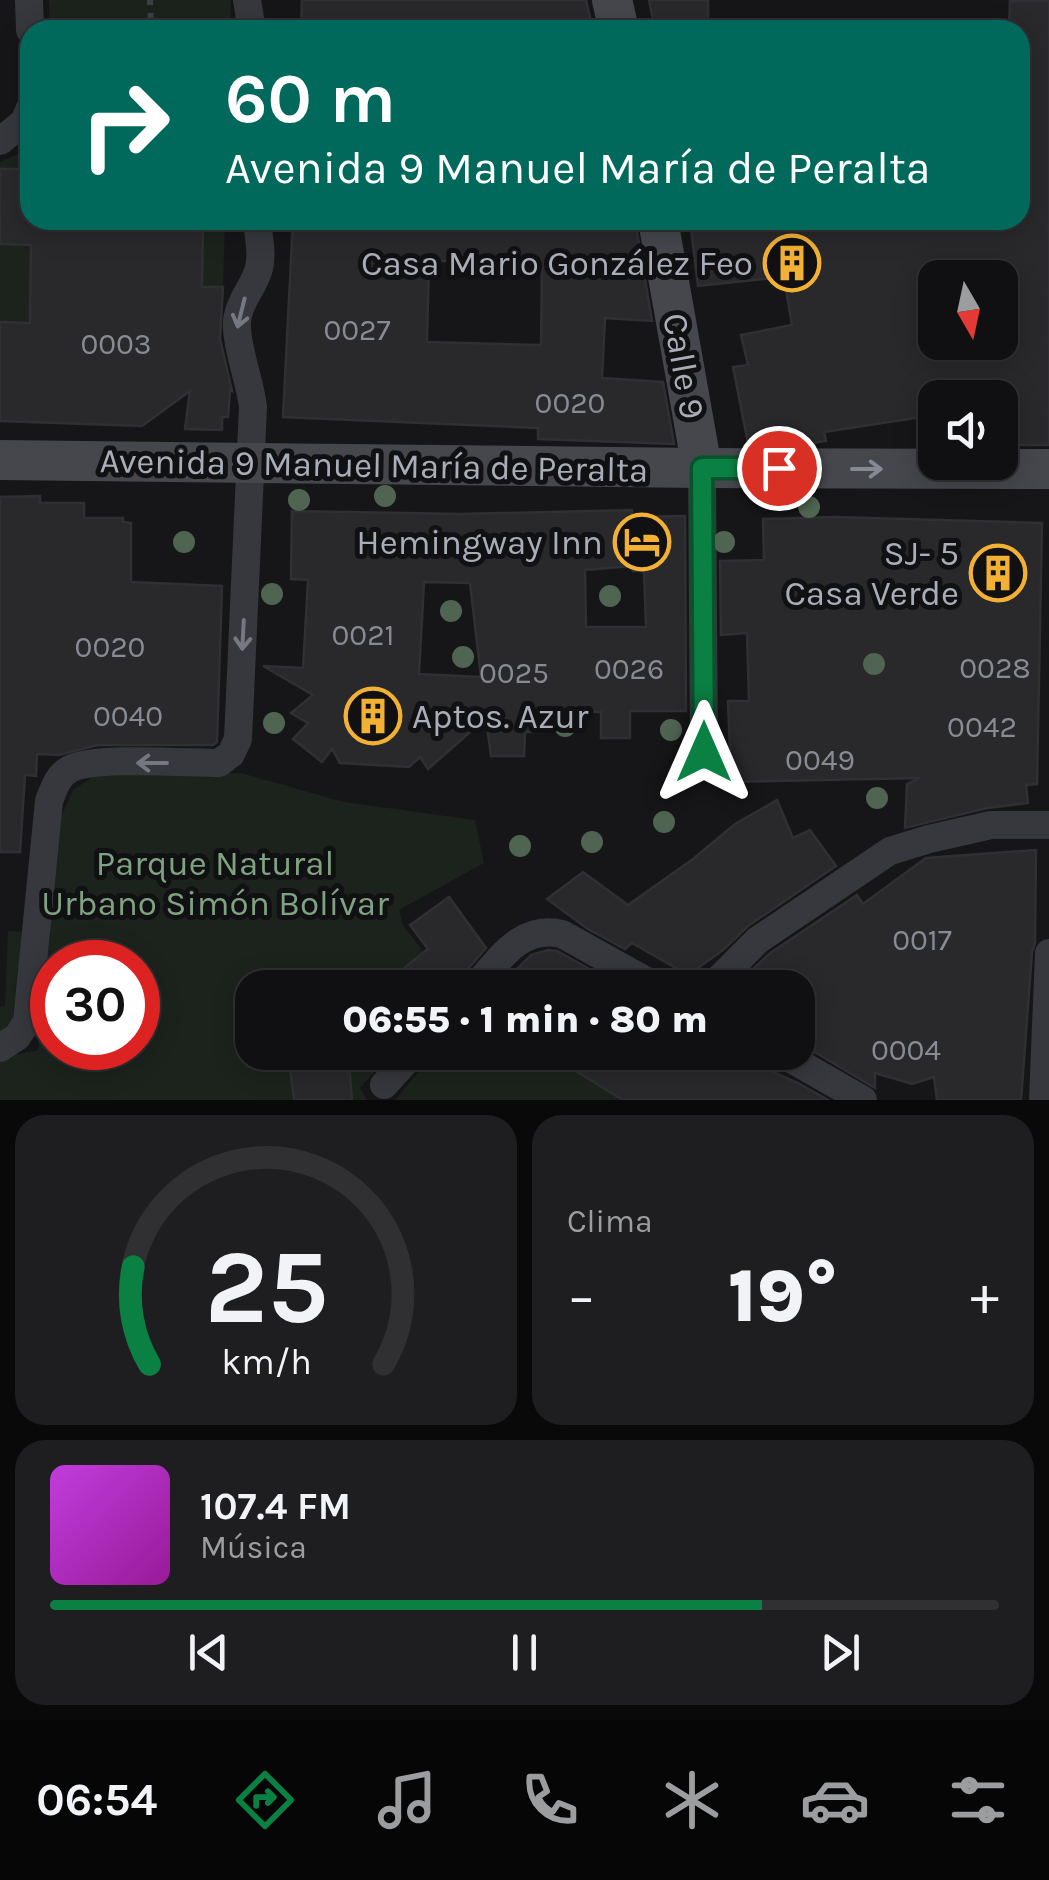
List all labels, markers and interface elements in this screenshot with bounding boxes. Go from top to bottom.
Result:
text: 60 m [225,58,396,140]
icon: right [60,60,190,190]
text: Avenida 9 Manuel María de Peralta [225,142,931,194]
building icon: Casa Mario González Feo [762,233,822,293]
place label: Casa Mario González Feo [361,243,753,284]
north arrow [918,260,1018,360]
map controls [918,260,1018,480]
one-way arrow [231,296,250,328]
street label: Calle 9 [654,310,713,422]
house number: 0027 [323,312,391,348]
house number: 0003 [80,326,152,362]
button: sound [918,380,1018,480]
house number: 0020 [535,385,605,421]
pin [737,426,822,511]
street label: Avenida 9 Manuel María de Peralta [99,440,649,491]
icon: arrive [752,441,807,496]
one-way arrow [850,460,883,478]
hotel icon: Hemingway Inn [612,512,672,572]
place label: Hemingway Inn [356,522,603,563]
place label: SJ- 5 Casa Verde [784,533,959,614]
building icon: SJ- 5 Casa Verde [968,543,1028,603]
house number: 0021 [332,617,394,653]
one-way arrow [234,618,253,650]
house number: 0020 [75,629,145,665]
house number: 0028 [959,650,1031,686]
house number: 0026 [594,651,664,687]
house number: 0025 [479,655,549,691]
building icon: Aptos. Azur [343,686,403,746]
place label: Aptos. Azur [412,696,589,737]
house number: 0040 [93,698,163,734]
position arrow [652,700,756,804]
house number: 0042 [947,709,1017,745]
house number: 0049 [785,742,855,778]
one-way arrow [136,754,168,772]
park label: Parque Natural Urbano Simón Bolívar [41,843,389,924]
house number: 0017 [892,922,952,958]
speed limit sign: 30 [30,940,160,1070]
text: 06:55 · 1 min · 80 m [342,997,708,1042]
house number: 0004 [871,1032,941,1068]
text: Clima [567,1203,653,1240]
text: 25 [204,1227,328,1348]
text: 19° [728,1252,838,1340]
text: − [567,1264,596,1328]
text: + [970,1264,999,1328]
text: km/h [221,1341,311,1383]
text: 107.4 FM [200,1484,351,1529]
text: Música [200,1529,307,1566]
icon: previous [181,1625,236,1680]
icon: pause [497,1625,552,1680]
icon: next [813,1625,868,1680]
icon: directions [230,1765,300,1835]
icon: music [372,1765,442,1835]
icon: phone [515,1765,585,1835]
icon: climate [657,1765,727,1835]
icon: car [800,1765,870,1835]
icon: filters [943,1765,1013,1835]
text: 06:54 [36,1774,157,1826]

